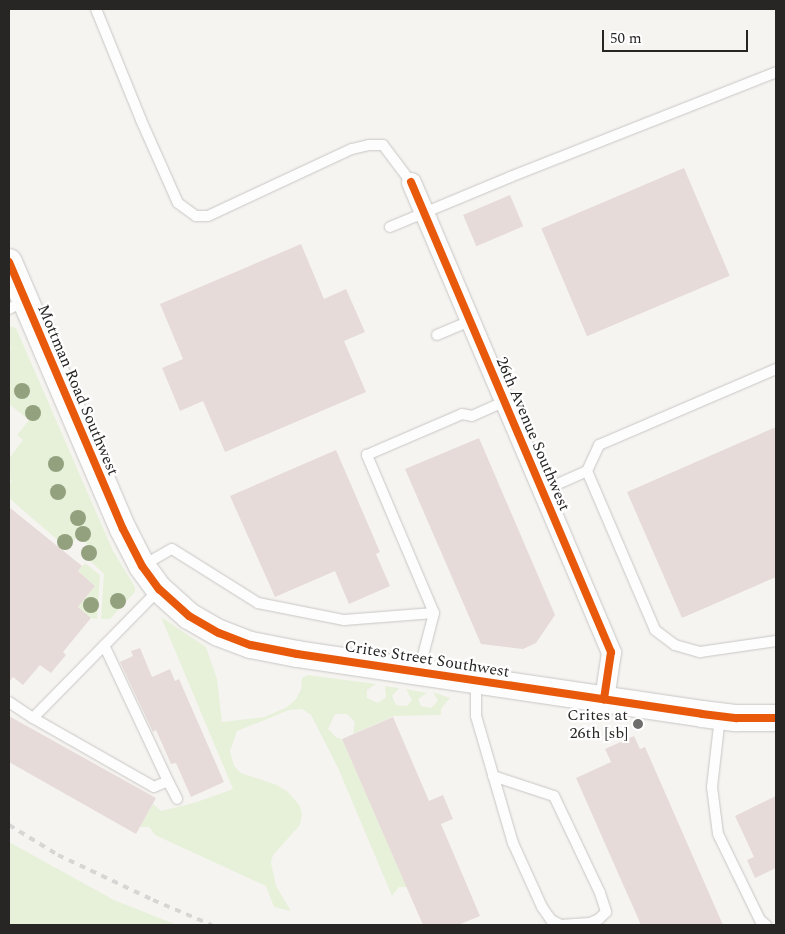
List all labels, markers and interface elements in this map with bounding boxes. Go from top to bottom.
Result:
scale bar [605,20,751,52]
text: 50 m [610,27,642,50]
street label: Mottman Road Southwest [33,302,123,478]
street label: 26th Avenue Southwest [492,354,574,514]
street label: Crites Street Southwest [343,636,511,682]
place label: Crites at 26th [sb] [567,705,628,743]
marker: Crites at 26th [sb] [632,718,644,730]

